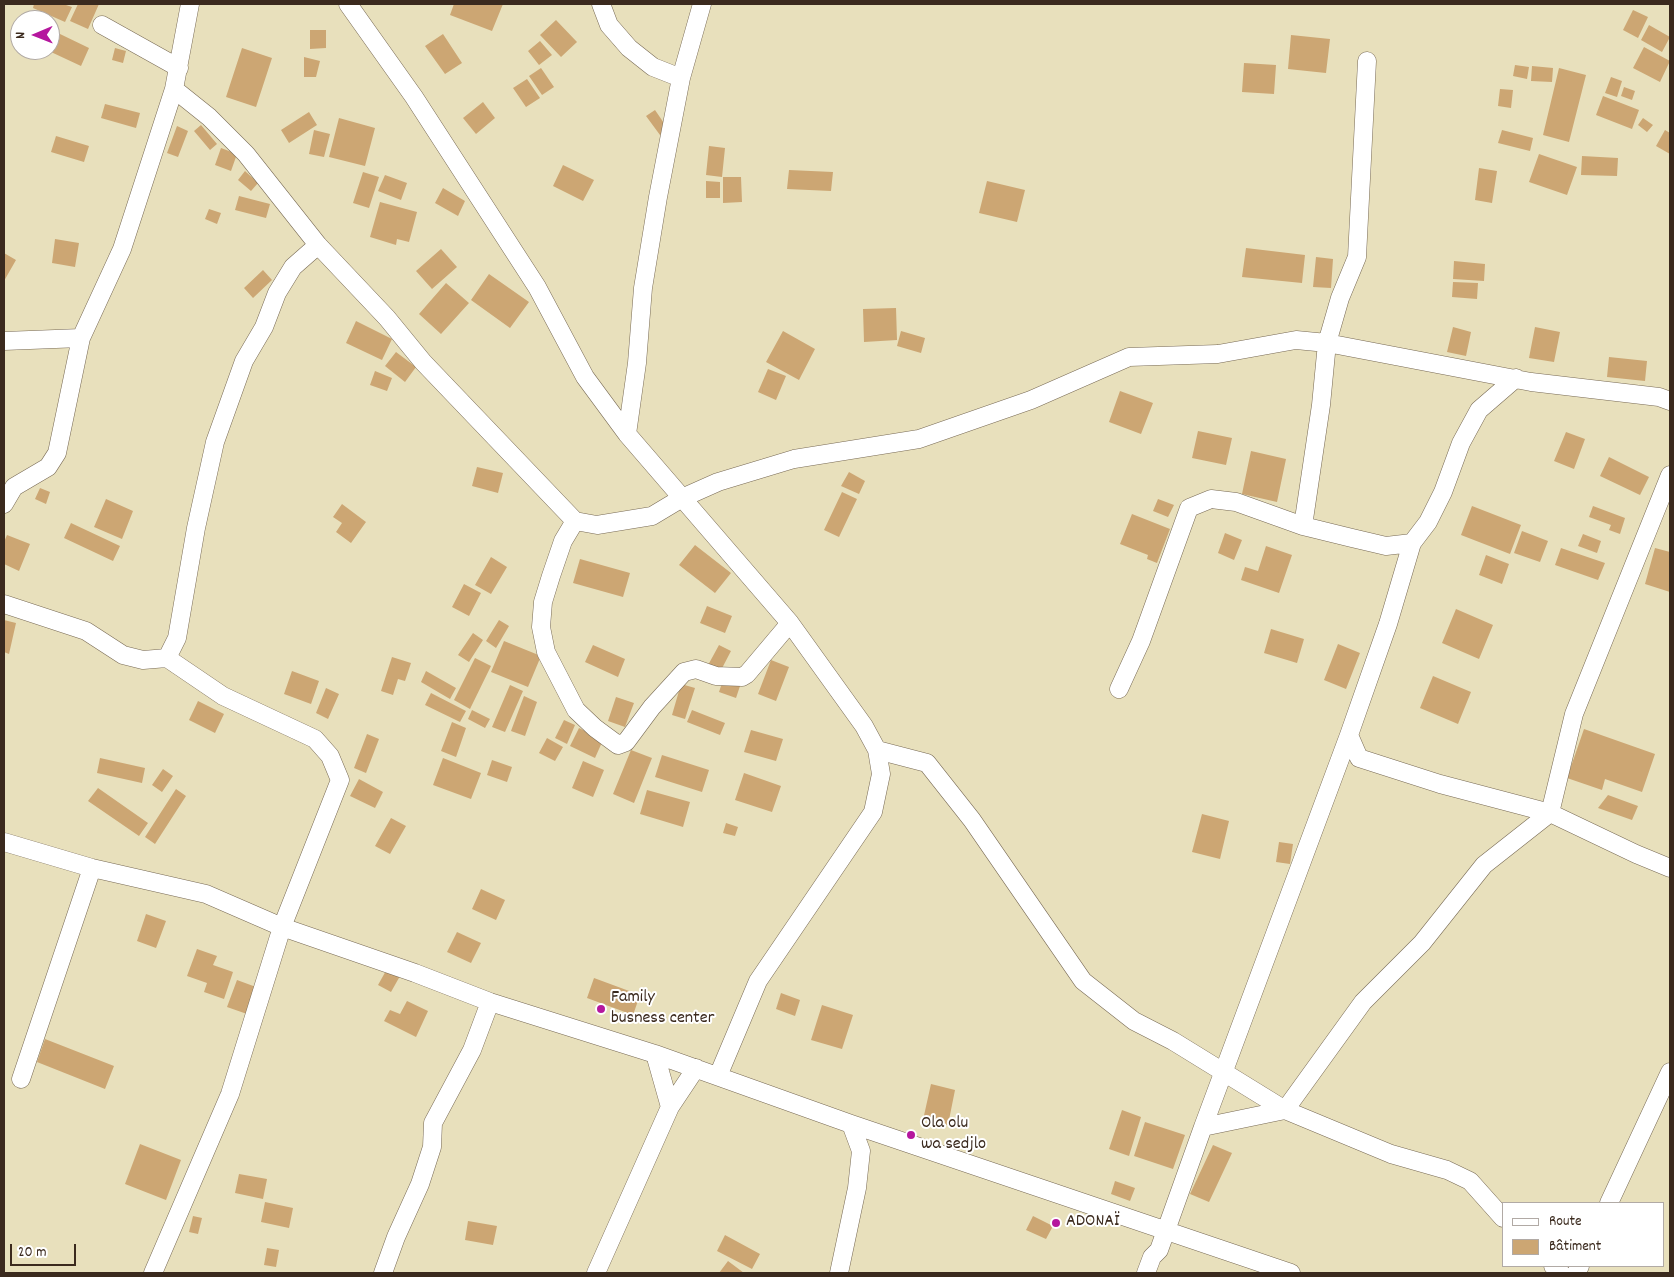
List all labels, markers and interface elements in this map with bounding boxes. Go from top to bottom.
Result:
north arrow [10,10,60,60]
text: N [11,32,31,39]
place label: Family busness center [611,988,714,1030]
marker: Family busness center [595,1003,607,1015]
place label: Ola olu wa sedjlo [921,1114,986,1156]
marker: Ola olu wa sedjlo [905,1129,917,1141]
legend [1502,1202,1664,1267]
text: Route [1549,1211,1582,1233]
place label: ADONAÏ [1066,1212,1119,1234]
marker: ADONAÏ [1050,1217,1062,1229]
scale bar [12,1234,79,1266]
text: Bâtiment [1549,1236,1601,1258]
text: 20 m [18,1242,46,1264]

